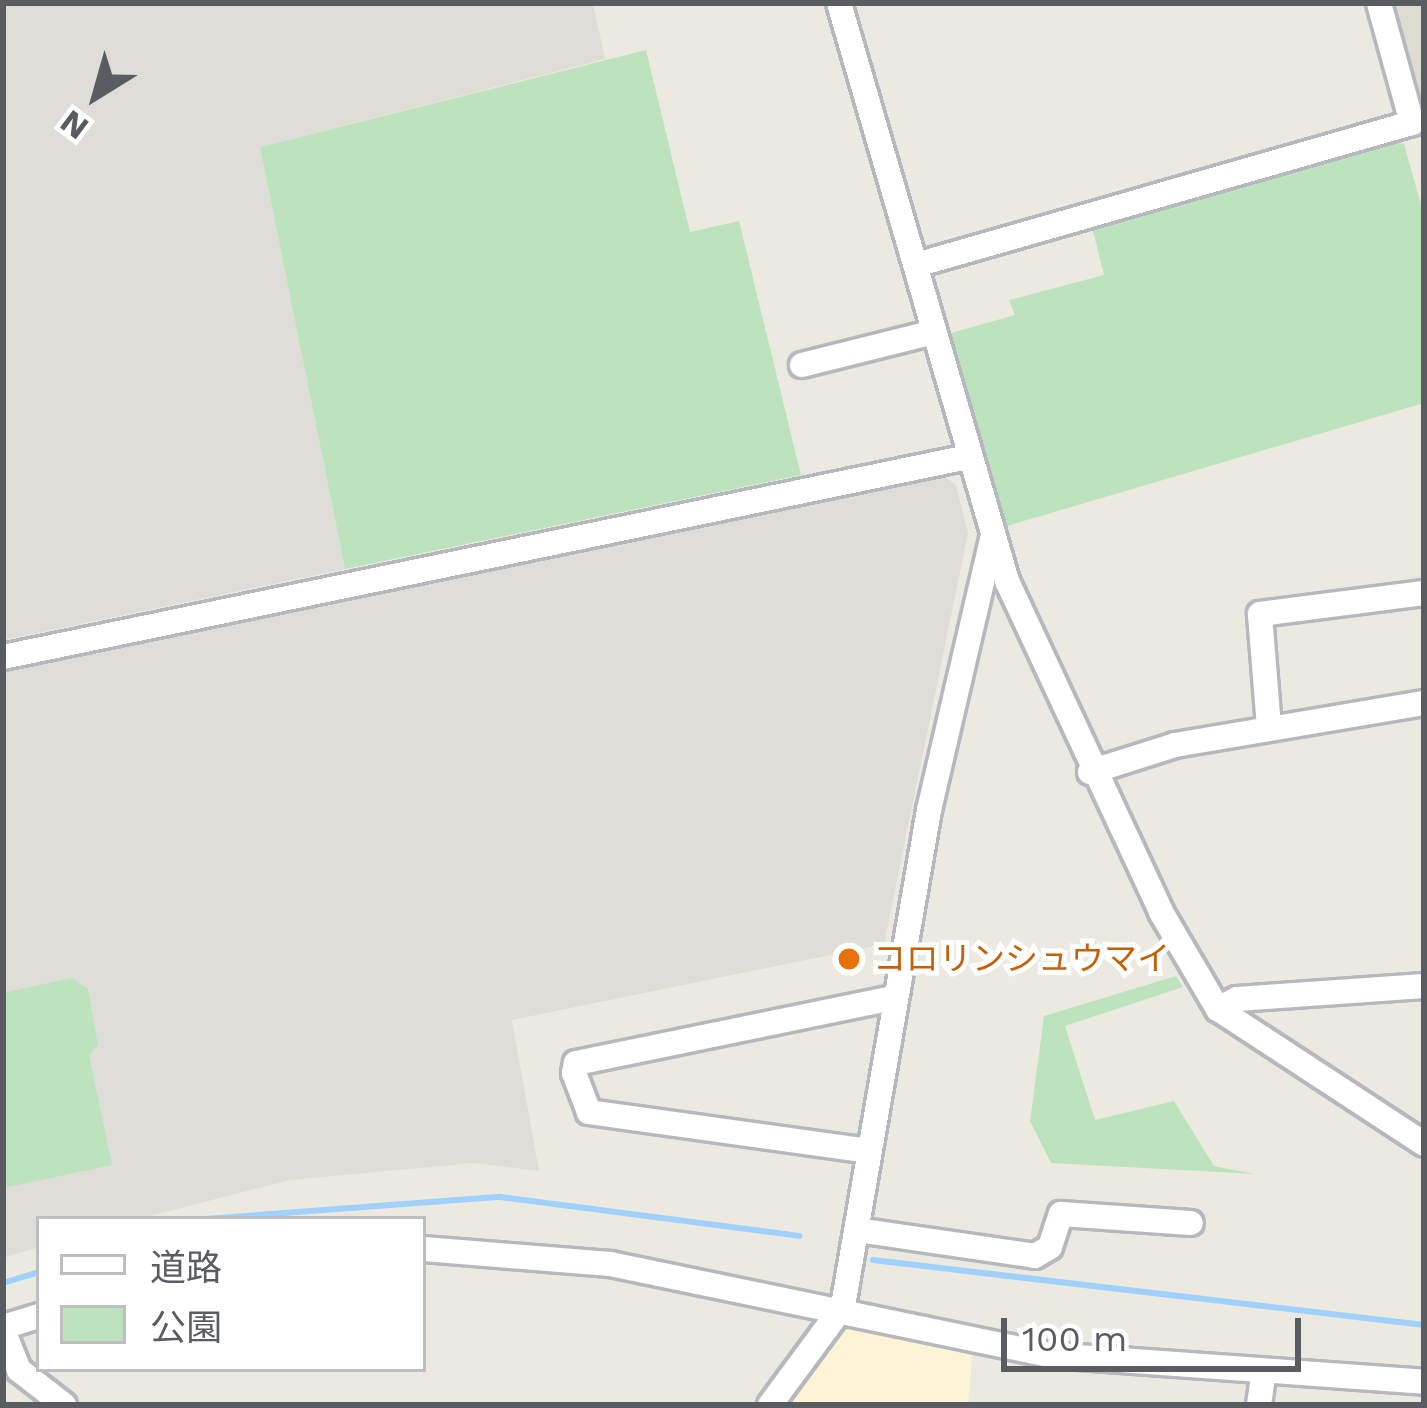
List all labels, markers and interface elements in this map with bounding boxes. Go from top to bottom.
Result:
north arrow [36,36,156,156]
text: N [53,102,96,148]
place label: コロリンシュウマイ [873,939,1170,979]
marker: コロリンシュウマイ [836,946,862,972]
legend [36,1216,426,1372]
text: 道路 [150,1247,222,1289]
scale bar [1007,1294,1307,1368]
text: 公園 [150,1307,222,1349]
text: 100 m [1022,1318,1127,1360]

